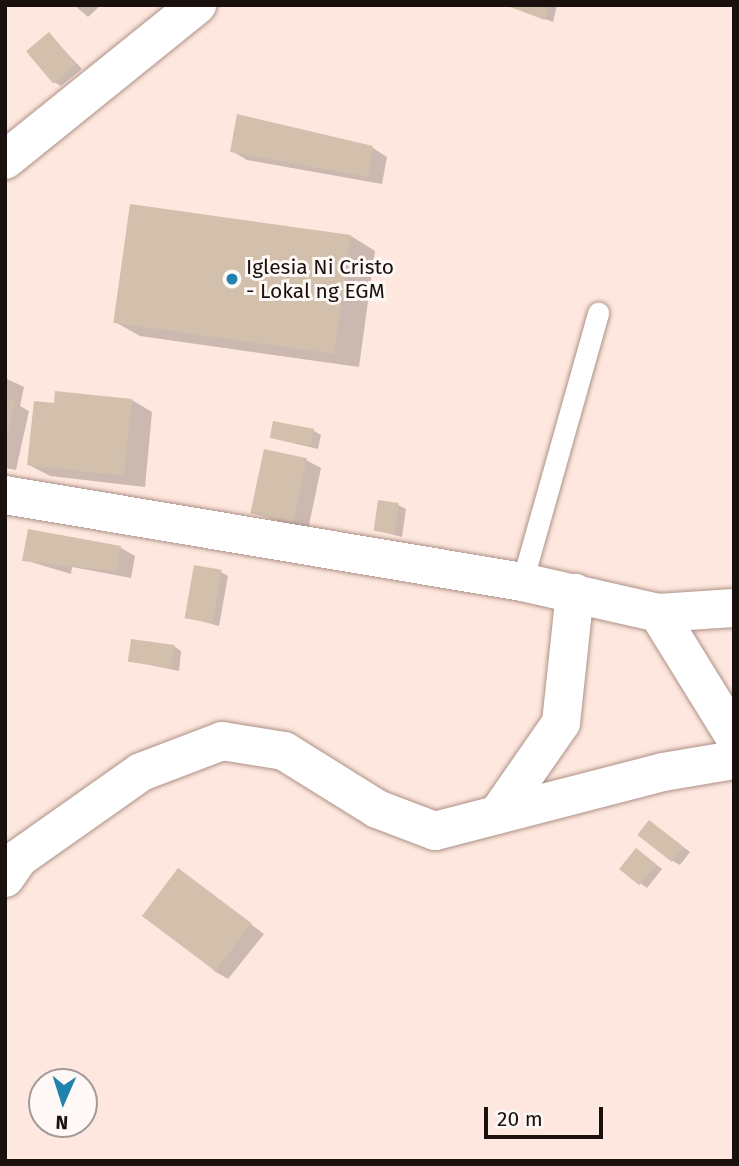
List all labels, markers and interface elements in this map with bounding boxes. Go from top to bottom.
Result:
place label: Iglesia Ni Cristo - Lokal ng EGM [246,254,394,304]
marker: Iglesia Ni Cristo - Lokal ng EGM [224,271,240,287]
north arrow [28,1068,98,1138]
scale bar [487,1092,606,1136]
text: 20 m [497,1106,543,1132]
text: N [55,1111,69,1134]

